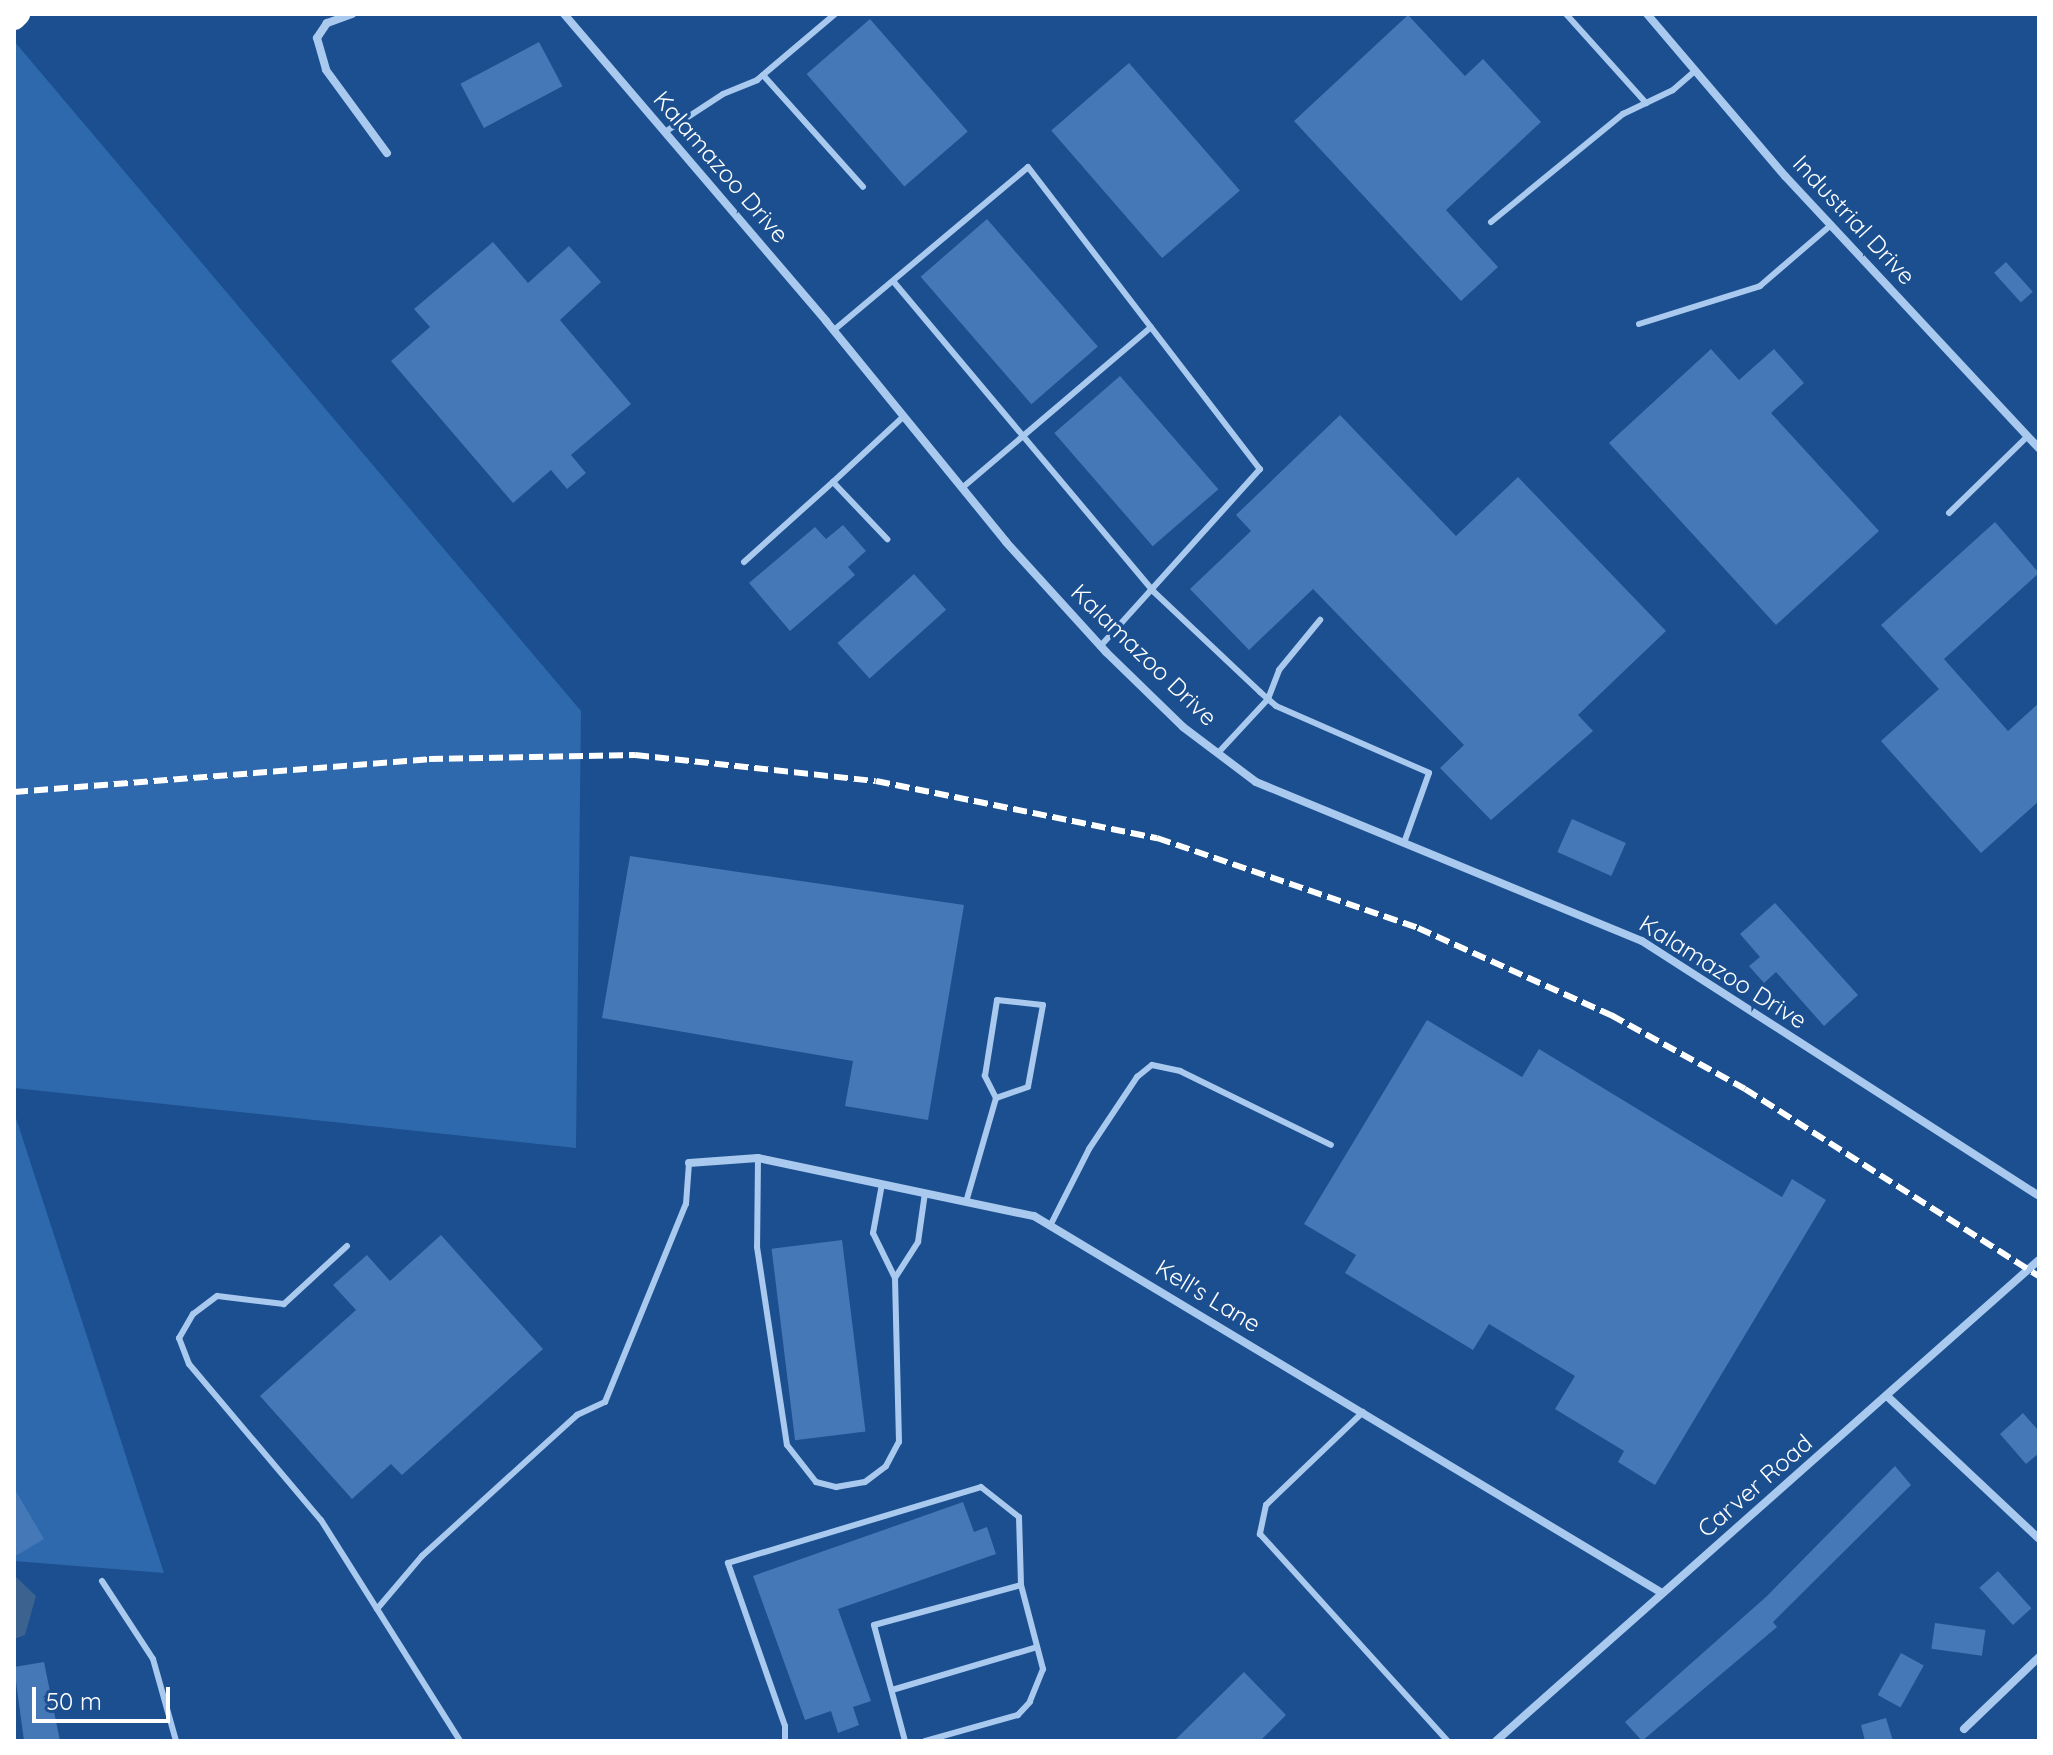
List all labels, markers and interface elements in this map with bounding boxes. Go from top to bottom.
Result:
street label: Kalamazoo Drive [647,85,795,249]
street label: Industrial Drive [1787,149,1921,291]
street label: Kalamazoo Drive [1065,578,1223,732]
street label: Kalamazoo Drive [1634,909,1812,1035]
street label: Kell's Lane [1150,1253,1266,1339]
street label: Carver Road [1692,1429,1818,1543]
scale bar [36,1671,174,1721]
text: 50 m [46,1686,102,1716]

